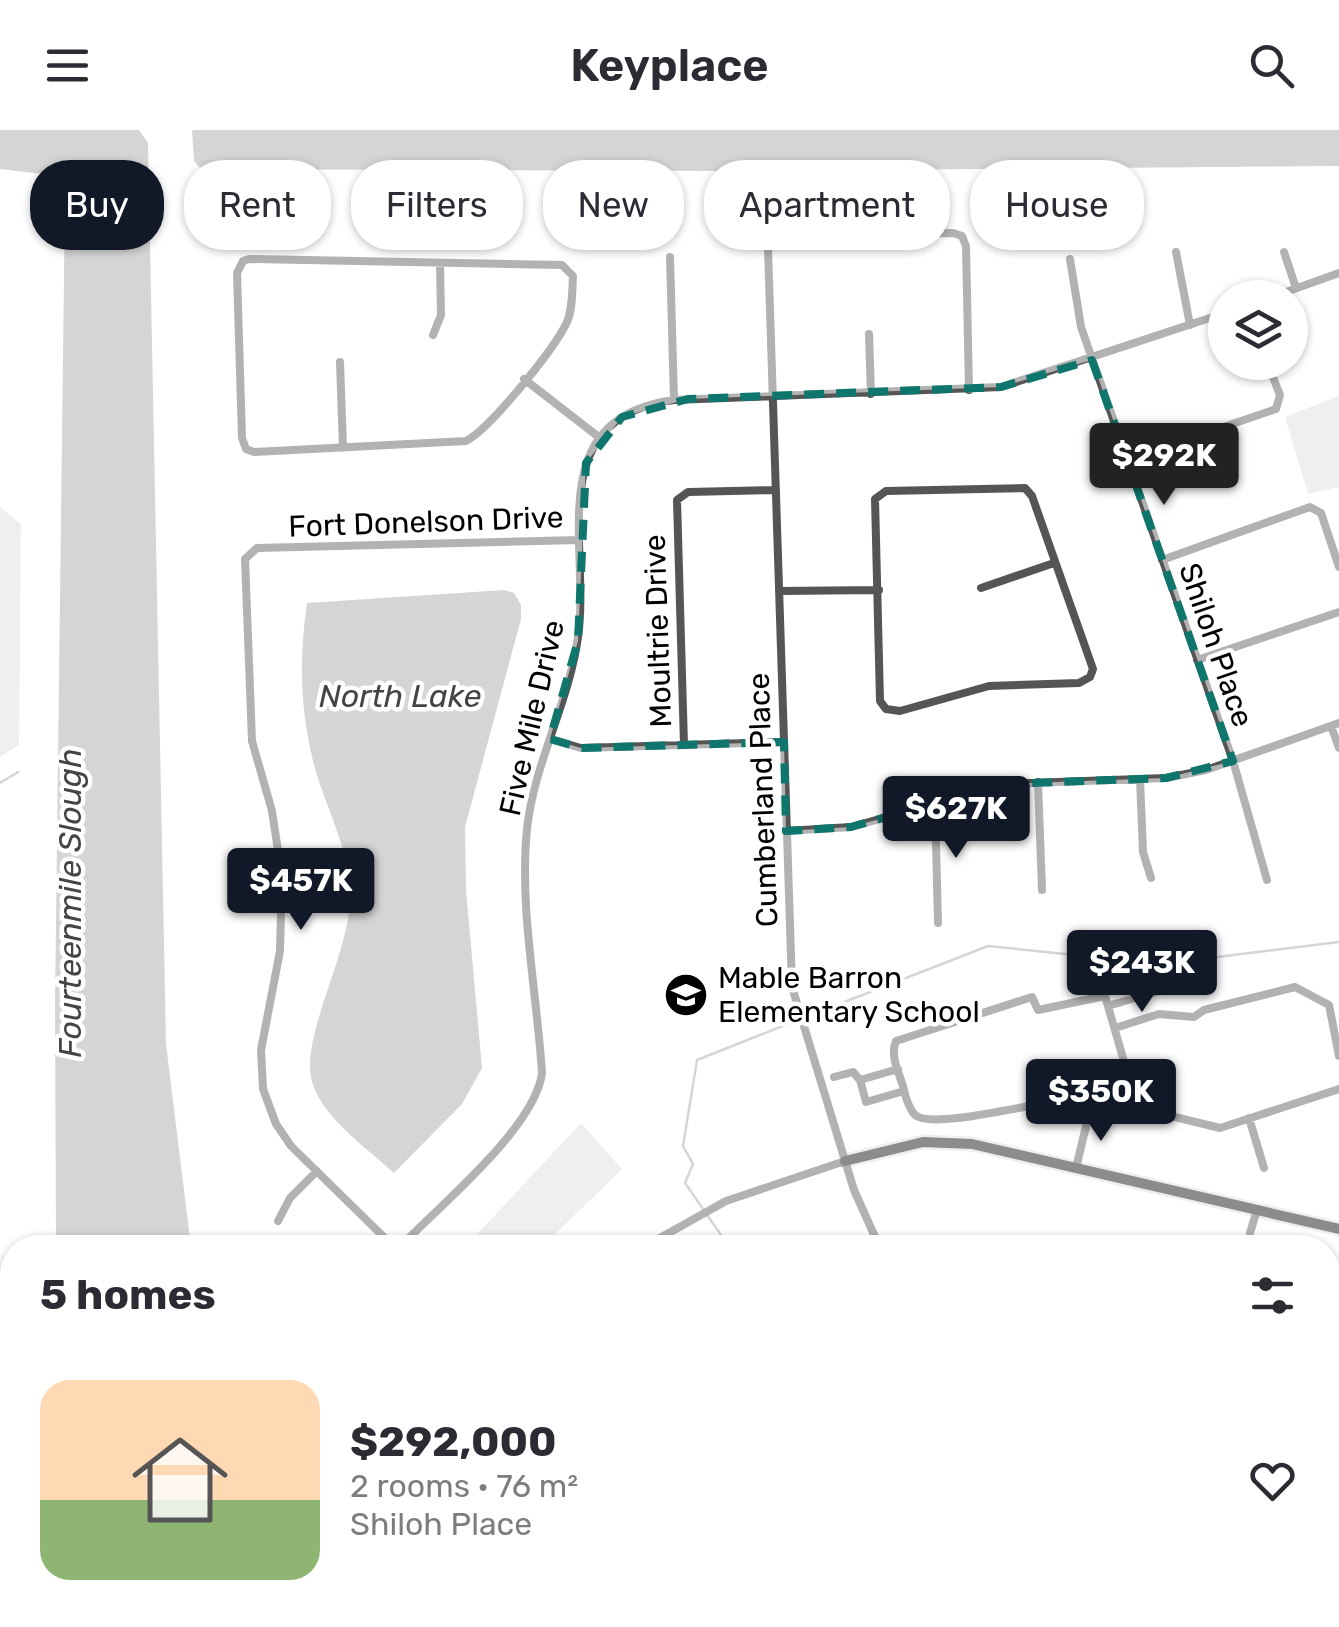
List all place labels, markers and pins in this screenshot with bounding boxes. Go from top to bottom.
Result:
pin: $292K [1094,423,1234,508]
pin: $627K [886,776,1026,861]
pin: $457K [231,848,371,933]
pin: $243K [1072,930,1212,1015]
place label: Mable Barron Elementary School [718,960,980,1030]
school or university icon: Mable Barron Elementary School [663,972,709,1018]
pin: $350K [1031,1059,1171,1144]

